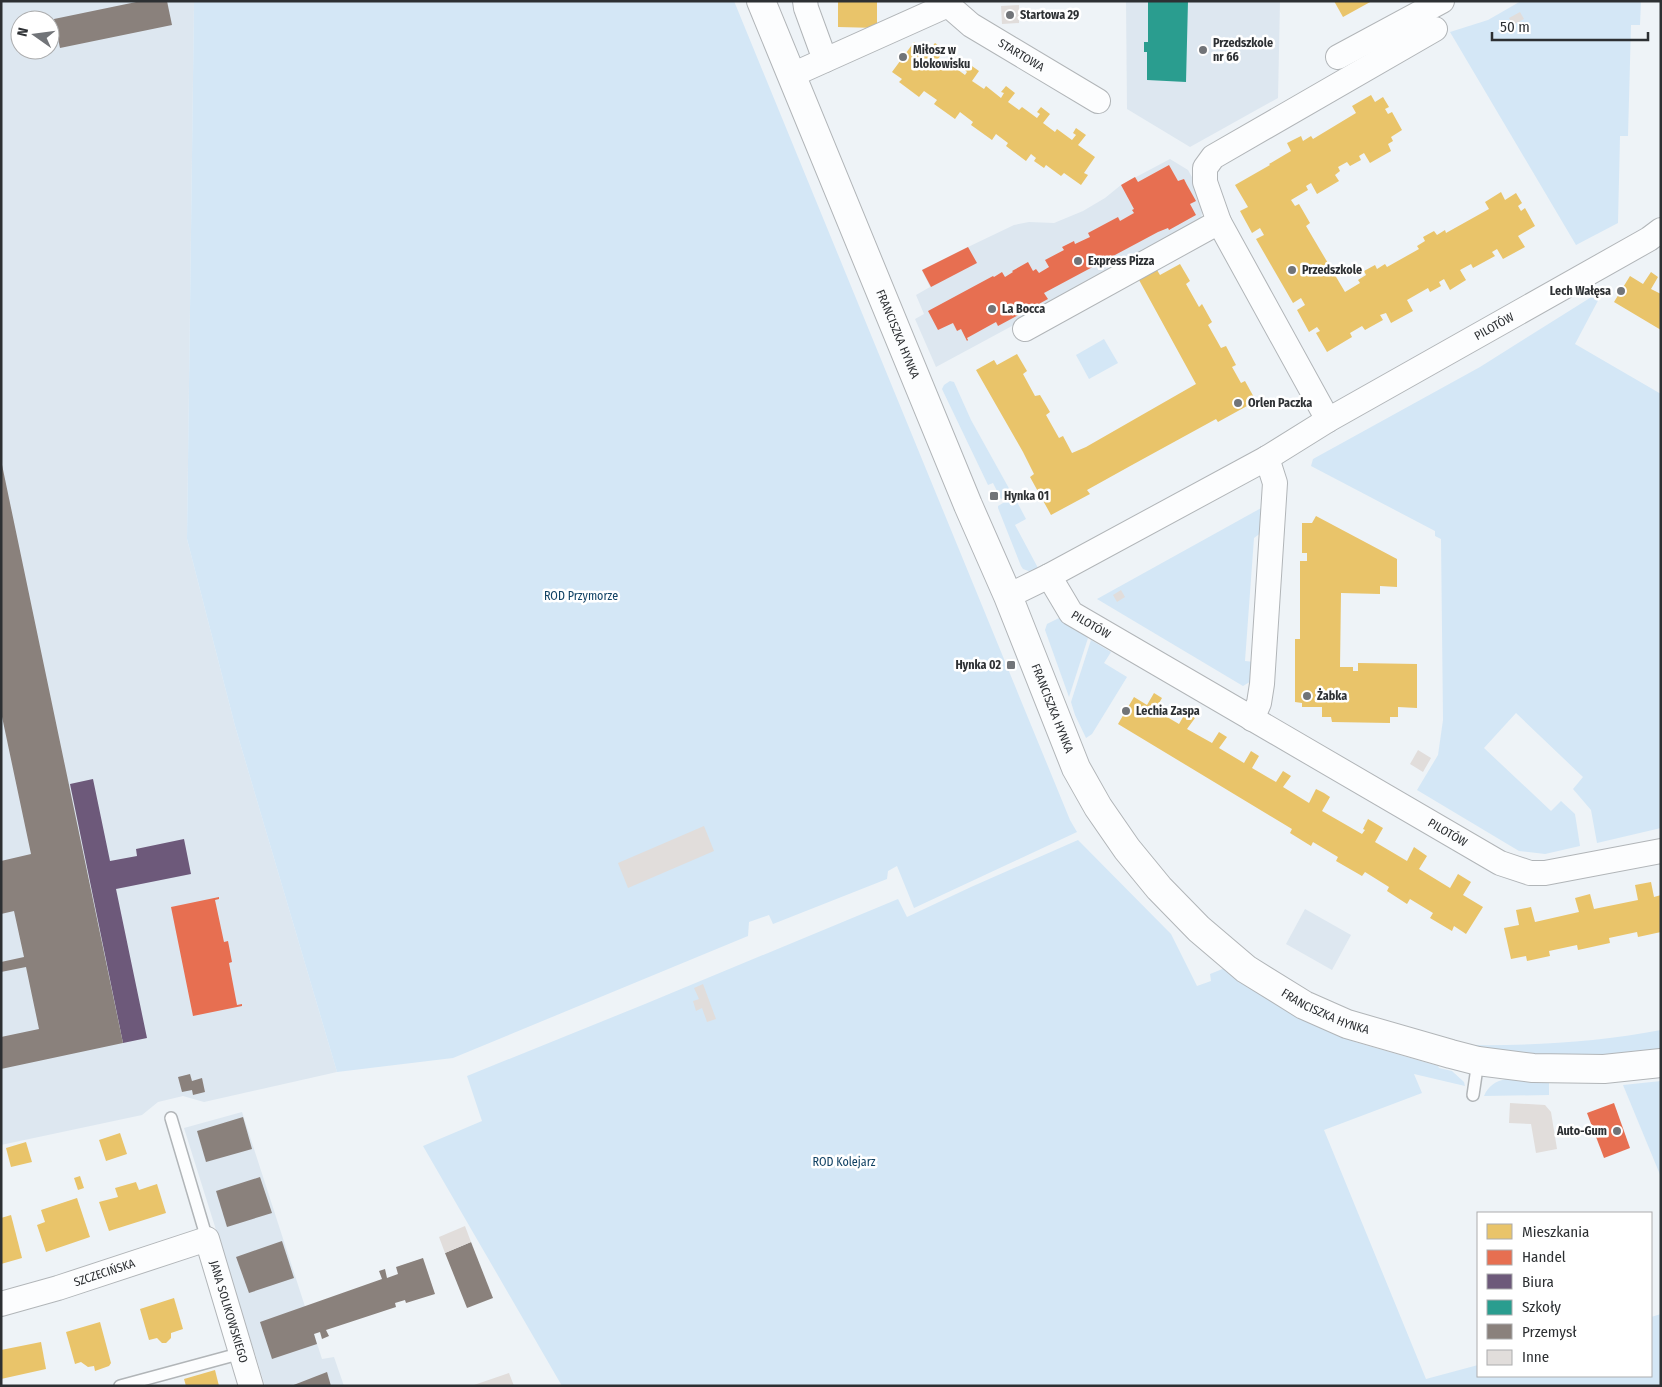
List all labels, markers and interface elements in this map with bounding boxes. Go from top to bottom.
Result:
place label: Startowa 29 [1020,8,1079,22]
marker: Startowa 29 [1004,9,1016,21]
north arrow [10,10,60,60]
scale bar [1492,10,1648,42]
text: 50 m [1500,18,1530,36]
text: N [14,26,32,38]
street label: STARTOWA [996,36,1047,75]
place label: Przedszkole nr 66 [1213,36,1273,64]
place label: Miłosz w blokowisku [913,43,970,71]
marker: Przedszkole nr 66 [1197,44,1209,56]
marker: Miłosz w blokowisku [897,51,909,63]
place label: Express Pizza [1088,254,1154,268]
marker: Express Pizza [1072,255,1084,267]
place label: Przedszkole [1302,263,1362,277]
marker: Przedszkole [1286,264,1298,276]
place label: Lech Wałęsa [1550,284,1611,298]
marker: Lech Wałęsa [1615,285,1627,297]
street label: FRANCISZKA HYNKA [873,287,923,381]
place label: La Bocca [1002,302,1045,316]
marker: La Bocca [986,303,998,315]
street label: PILOTÓW [1472,310,1516,343]
place label: Orlen Paczka [1248,396,1312,410]
marker: Orlen Paczka [1232,397,1244,409]
place label: Hynka 01 [1004,489,1049,503]
marker: Hynka 01 [988,490,1000,502]
park label: ROD Przymorze [544,589,618,603]
street label: PILOTÓW [1069,608,1113,641]
place label: Hynka 02 [955,658,1001,672]
marker: Hynka 02 [1005,659,1017,671]
street label: FRANCISZKA HYNKA [1028,662,1077,756]
place label: Żabka [1317,688,1347,703]
marker: Żabka [1301,690,1313,702]
place label: Lechia Zaspa [1136,704,1200,718]
marker: Lechia Zaspa [1120,705,1132,717]
street label: PILOTÓW [1426,816,1470,849]
street label: FRANCISZKA HYNKA [1279,986,1371,1037]
place label: Auto-Gum [1556,1124,1607,1138]
marker: Auto-Gum [1611,1125,1623,1137]
park label: ROD Kolejarz [812,1155,876,1169]
legend [1477,1212,1652,1377]
text: Mieszkania [1522,1223,1589,1241]
text: Handel [1522,1248,1566,1266]
street label: SZCZECIŃSKA [72,1256,137,1289]
street label: JANA SOLIKOWSKIEGO [207,1259,251,1365]
text: Biura [1522,1273,1554,1291]
text: Szkoły [1522,1298,1561,1316]
text: Przemysł [1522,1323,1577,1341]
text: Inne [1522,1348,1549,1366]

